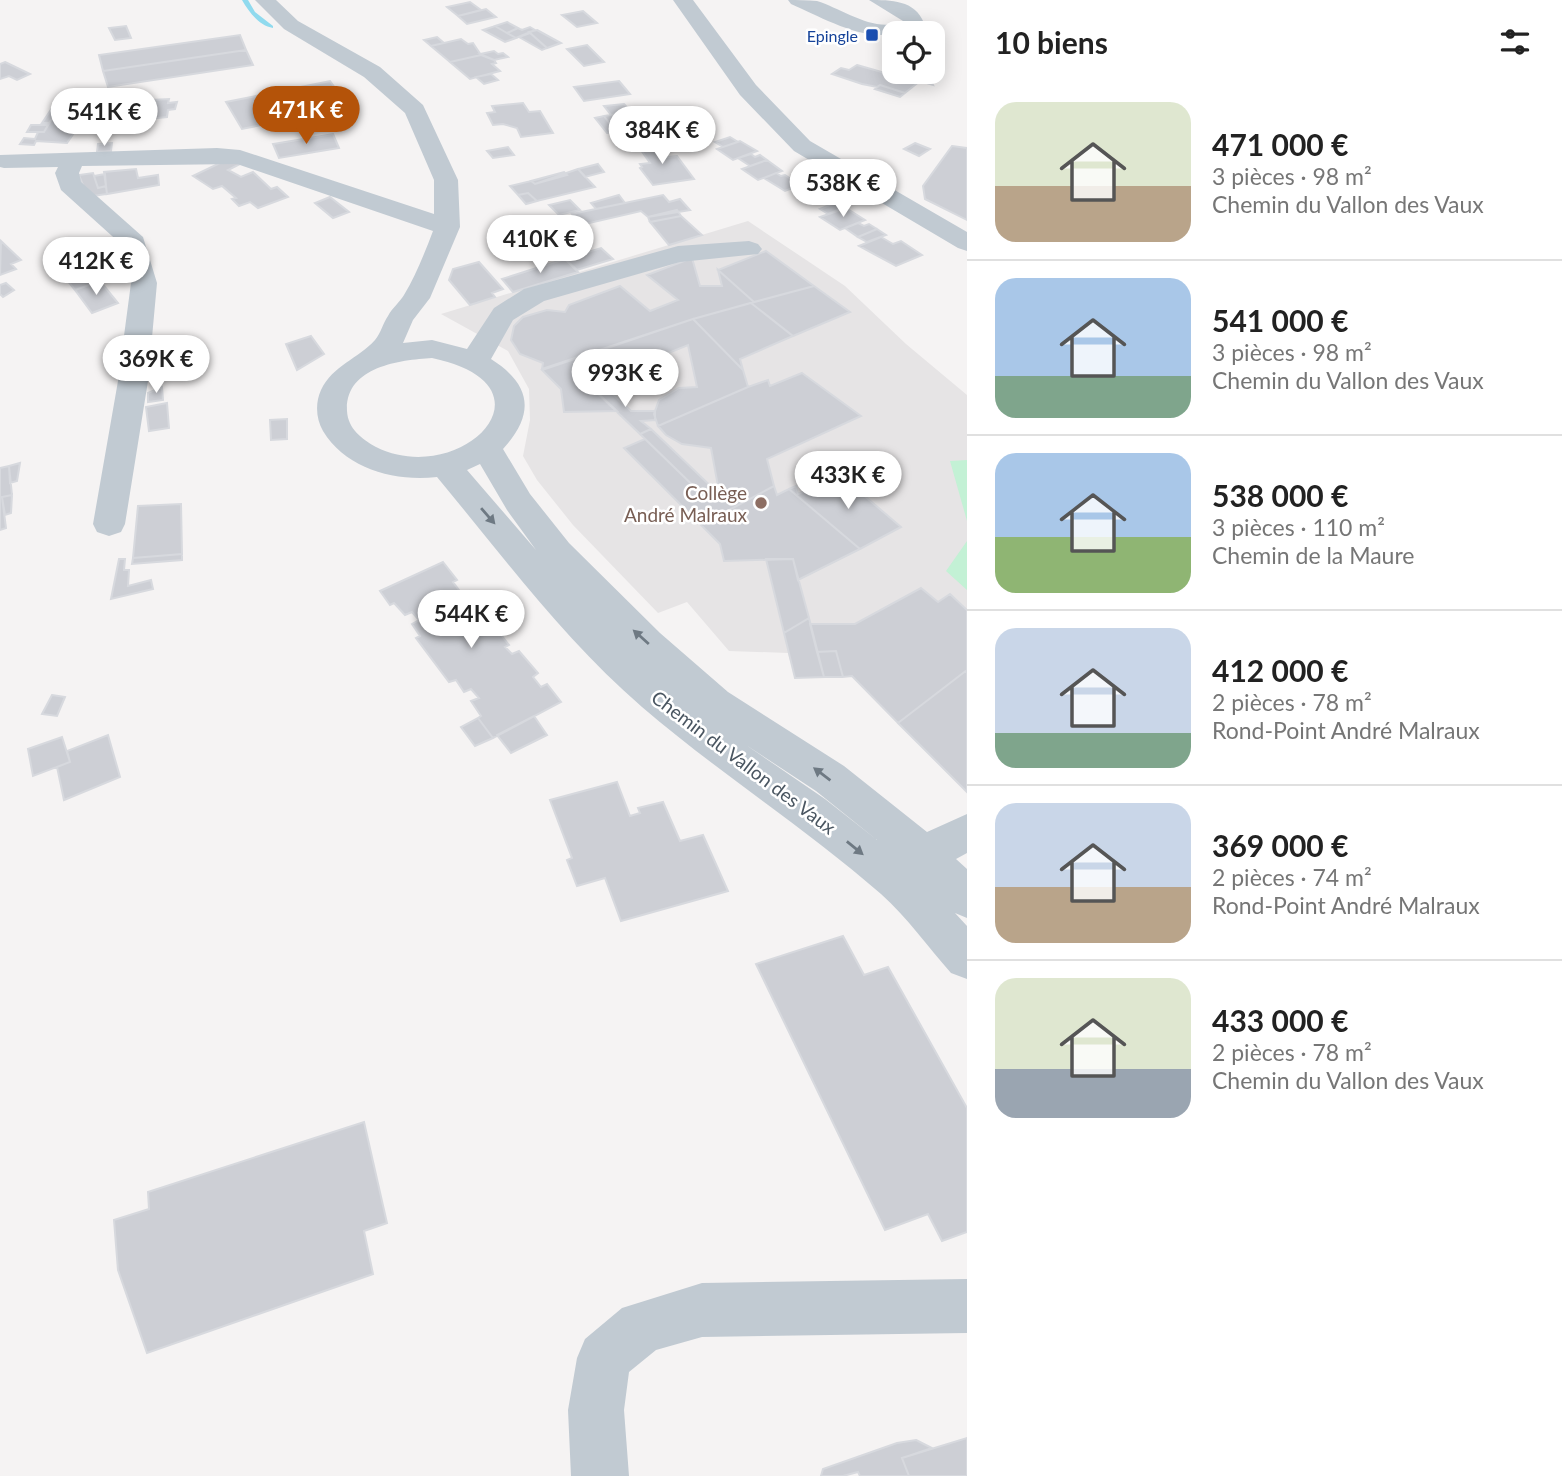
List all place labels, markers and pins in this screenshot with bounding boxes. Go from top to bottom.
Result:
place label: Epingle [807,26,858,45]
marker: Epingle [864,27,880,43]
pin: 471K € [249,86,363,146]
pin: 541K € [47,88,161,148]
pin: 384K € [605,106,719,166]
pin: 538K € [786,160,900,219]
pin: 410K € [483,216,597,275]
pin: 412K € [39,238,153,297]
pin: 369K € [99,336,213,395]
pin: 993K € [568,350,682,409]
pin: 433K € [791,452,905,511]
place label: Collège André Malraux [624,481,748,526]
marker: Collège André Malraux [753,495,769,511]
pin: 544K € [414,590,528,650]

